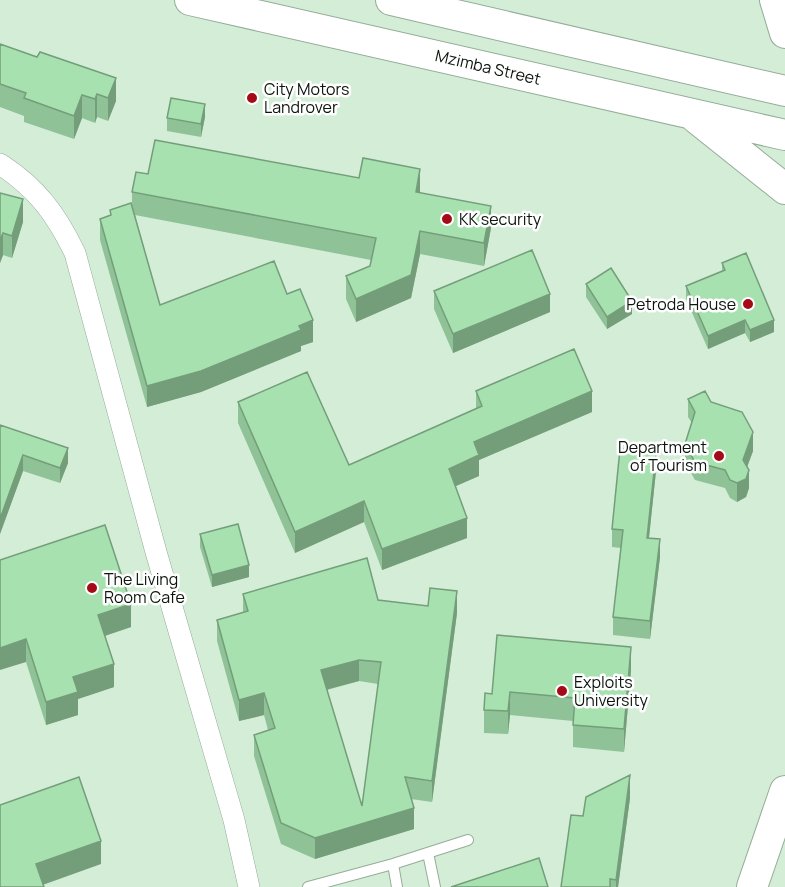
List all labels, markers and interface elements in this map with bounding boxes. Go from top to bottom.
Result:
street label: Mzimba Street [433,44,543,90]
place label: City Motors Landrover [264,78,349,118]
marker: City Motors Landrover [245,91,259,105]
place label: KK security [459,208,542,230]
marker: KK security [440,212,454,226]
place label: Petroda House [626,293,736,315]
marker: Petroda House [741,297,755,311]
place label: Department of Tourism [618,436,707,476]
marker: Department of Tourism [712,449,726,463]
place label: The Living Room Cafe [104,568,185,608]
marker: The Living Room Cafe [85,581,99,595]
place label: Exploits University [574,671,648,711]
marker: Exploits University [555,684,569,698]

